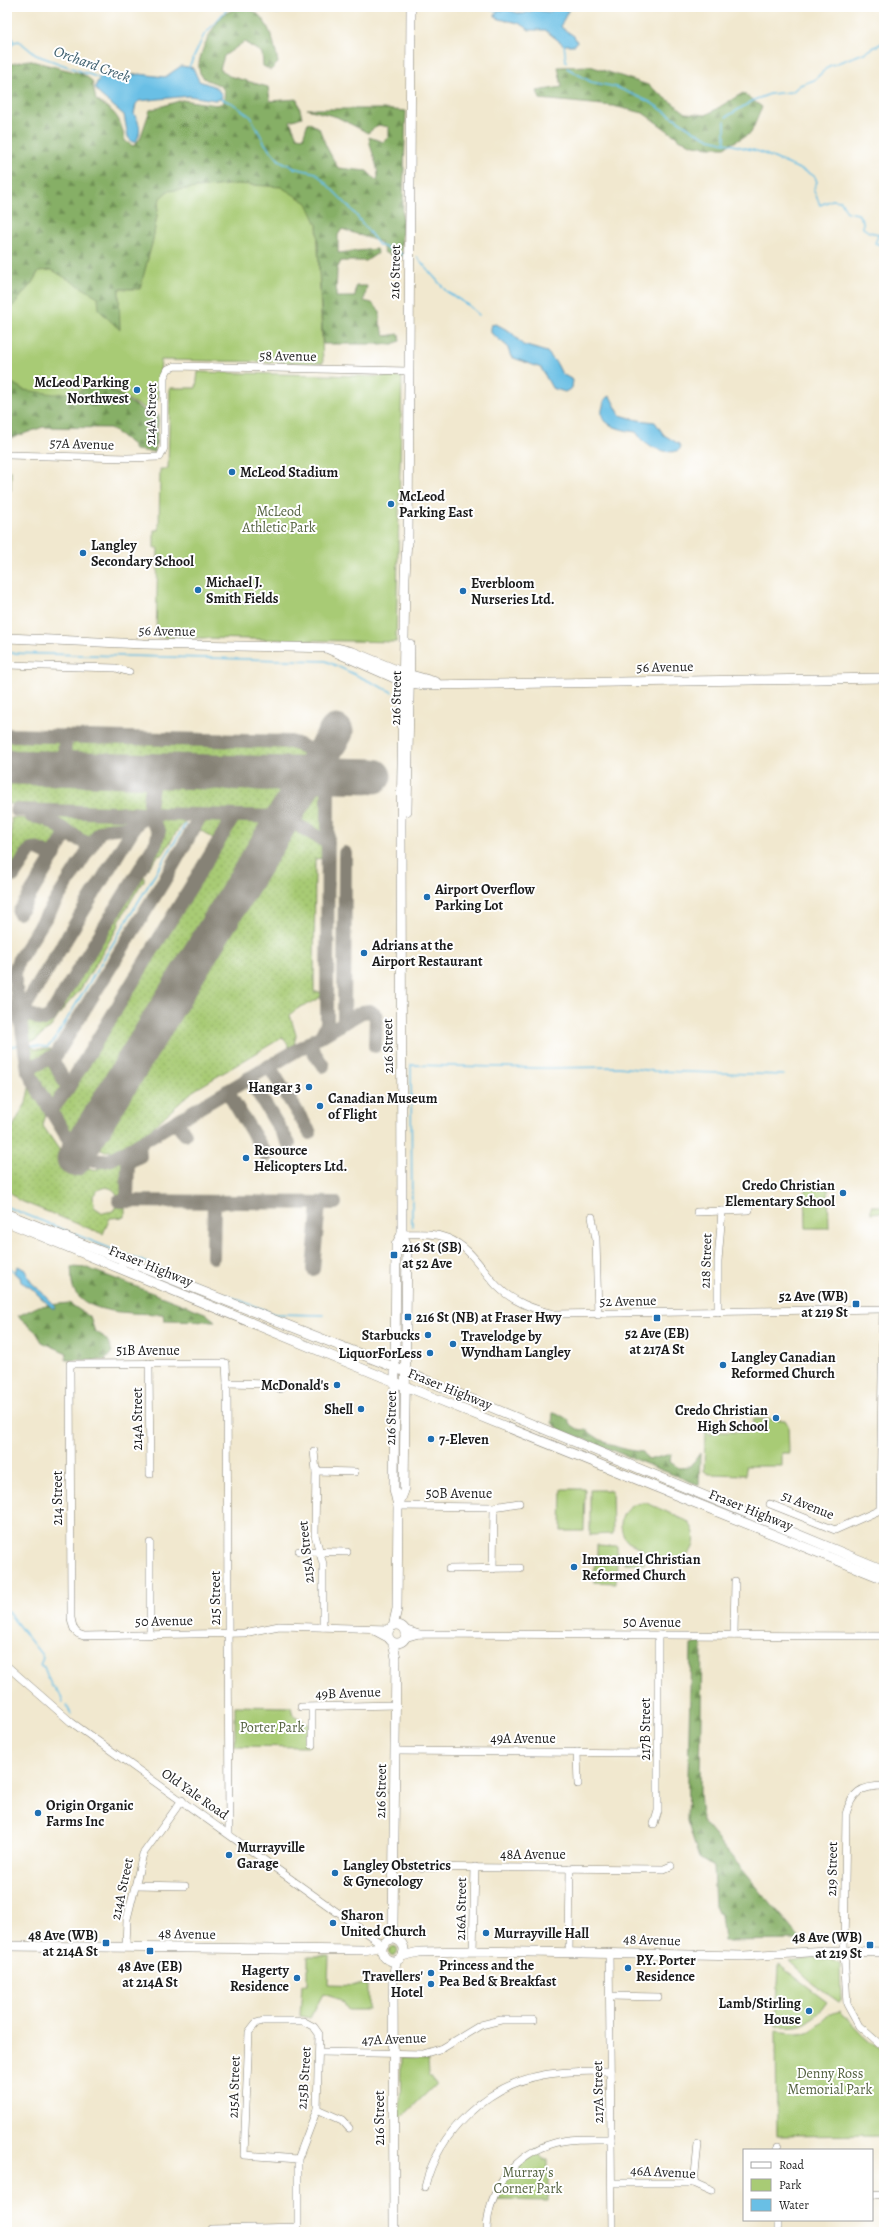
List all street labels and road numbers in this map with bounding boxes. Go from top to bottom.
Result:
street label: 216 Street [385,244,405,300]
street label: 58 Avenue [259,346,317,366]
street label: 214A Street [141,382,161,446]
street label: 57A Avenue [49,433,115,455]
street label: 56 Avenue [138,621,196,641]
street label: 56 Avenue [636,657,694,677]
street label: 216 Street [386,670,406,726]
street label: 216 Street [378,1018,398,1074]
street label: 218 Street [696,1233,716,1289]
street label: Fraser Highway [106,1240,197,1292]
street label: 52 Avenue [599,1291,657,1311]
street label: 51B Avenue [116,1341,180,1360]
street label: Fraser Highway [405,1363,496,1415]
street label: 214A Street [128,1387,147,1451]
street label: 216 Street [381,1390,401,1446]
street label: 214 Street [48,1470,67,1525]
street label: 50B Avenue [426,1484,492,1503]
street label: Fraser Highway [706,1484,797,1536]
street label: 51 Avenue [779,1486,837,1524]
street label: 215A Street [293,1519,319,1584]
street label: 215 Street [206,1570,225,1625]
street label: 50 Avenue [135,1611,193,1631]
street label: 50 Avenue [623,1613,681,1632]
street label: 49B Avenue [315,1682,381,1704]
street label: 217B Street [636,1697,655,1760]
street label: 49A Avenue [490,1729,556,1748]
street label: 216 Street [371,1763,391,1819]
street label: Old Yale Road [158,1764,233,1824]
street label: 219 Street [822,1841,842,1897]
street label: 48A Avenue [500,1845,566,1864]
street label: 214A Street [106,1856,138,1922]
street label: 216A Street [451,1877,471,1941]
street label: 48 Avenue [158,1924,216,1944]
street label: 48 Avenue [623,1930,681,1950]
street label: 47A Avenue [361,2028,427,2050]
street label: 215B Street [292,2046,316,2110]
street label: 215A Street [223,2055,245,2119]
street label: 217A Street [588,2060,608,2124]
street label: 216 Street [370,2090,389,2146]
street label: 46A Avenue [630,2161,696,2183]

